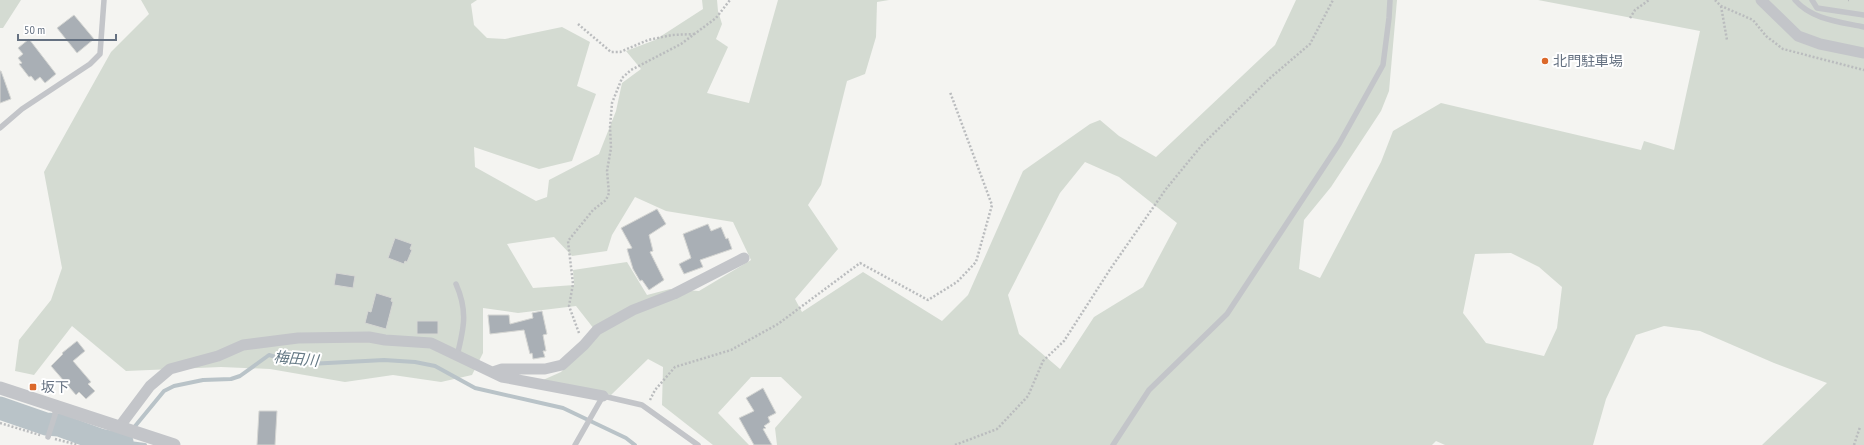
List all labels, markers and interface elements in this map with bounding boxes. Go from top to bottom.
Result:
scale bar [18,16,116,42]
text: 50 m [24,22,45,37]
place label: 北門駐車場 [1553,52,1623,70]
marker: 北門駐車場 [1540,56,1550,66]
water label: 梅田川 [273,347,321,370]
place label: 坂下 [41,378,69,396]
marker: 坂下 [28,382,38,392]

